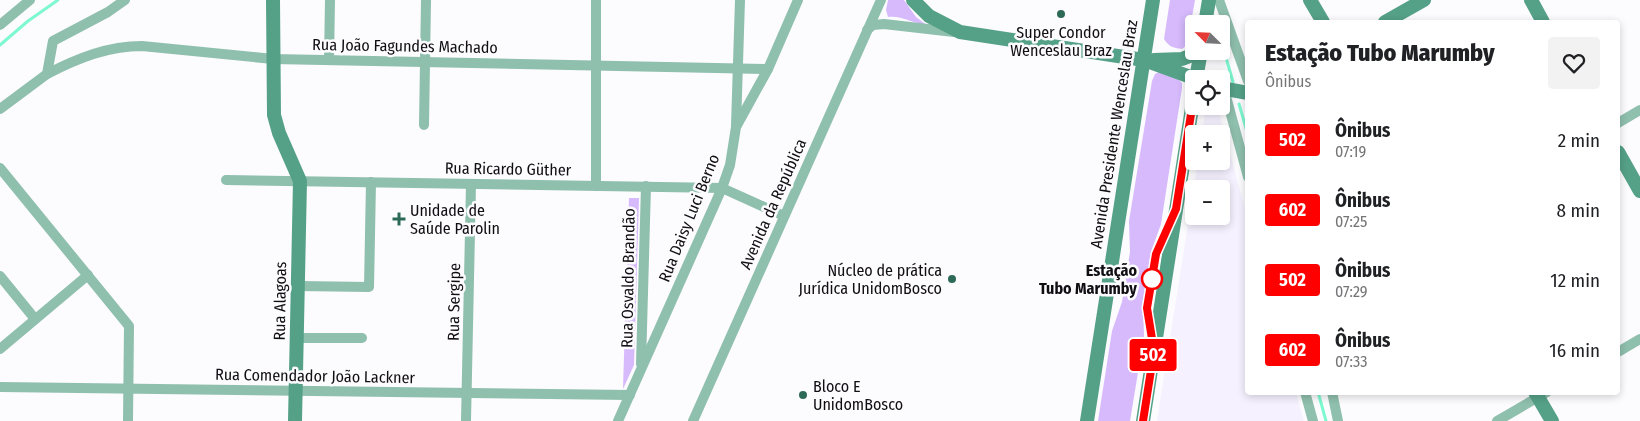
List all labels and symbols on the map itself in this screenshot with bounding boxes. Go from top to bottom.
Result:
marker: Super Condor Wenceslau Braz [1055,8,1067,20]
north arrow [1185,15,1230,60]
street label: Avenida Presidente Wenceslau Braz [1087,18,1141,250]
place label: Super Condor Wenceslau Braz [1010,23,1112,60]
street label: Rua João Fagundes Machado [312,35,498,57]
street label: Avenida da República [736,136,810,272]
street label: Rua Daisy Luci Berno [655,151,723,285]
street label: Rua Ricardo Güther [445,158,572,180]
place label: Unidade de Saúde Parolin [410,201,500,238]
street label: Rua Osvaldo Brandão [617,208,639,348]
marker: Unidade de Saúde Parolin [392,212,406,226]
street label: Rua Alagoas [270,261,290,341]
place label: Núcleo de prática Jurídica UnidomBosco [799,261,942,298]
place label: Estação Tubo Marumby [1039,261,1137,298]
street label: Rua Sergipe [444,263,464,341]
marker: Estação Tubo Marumby [1141,268,1163,290]
marker: Núcleo de prática Jurídica UnidomBosco [946,273,958,285]
line badge: 502 [1124,339,1182,371]
street label: Rua Comendador João Lackner [215,365,416,387]
place label: Bloco E UnidomBosco [813,377,903,414]
marker: Bloco E UnidomBosco [797,389,809,401]

